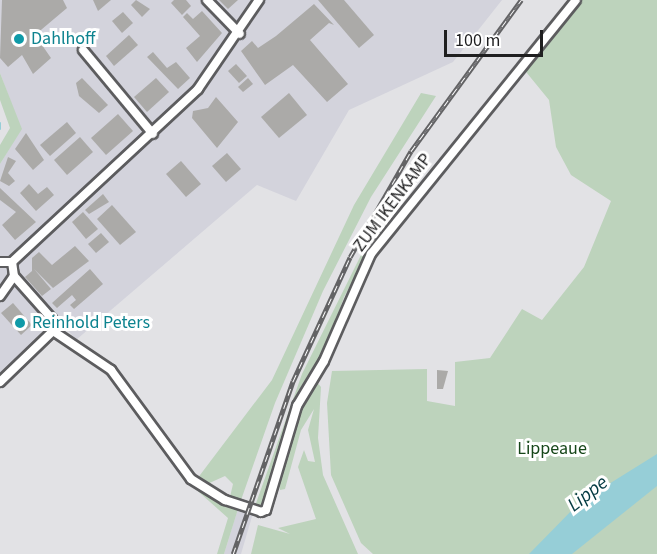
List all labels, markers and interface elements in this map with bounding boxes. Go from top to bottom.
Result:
scale bar [447,18,546,56]
place label: Dahlhoff [31,28,95,50]
text: 100 m [455,28,500,53]
marker: Dahlhoff [12,32,26,46]
street label: ZUM IKENKAMP [349,150,437,256]
place label: Reinhold Peters [32,312,150,334]
marker: Reinhold Peters [13,316,27,330]
park label: Lippeaue [517,438,587,460]
water label: Lippe [563,471,613,517]

